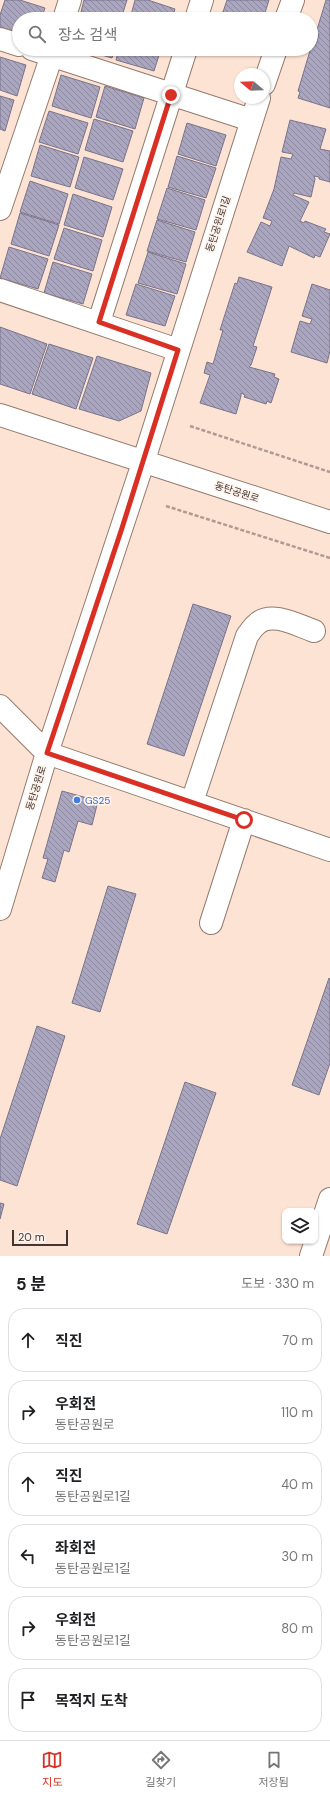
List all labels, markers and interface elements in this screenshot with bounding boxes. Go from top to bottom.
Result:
search box [12,12,318,56]
icon: search [26,23,48,45]
text: 장소 검색 [58,25,117,45]
north arrow [234,68,270,104]
route end [162,86,180,104]
street label: 동탄공원로1길 [203,194,233,254]
street label: 동탄공원로 [213,479,261,505]
street label: 동탄공원로 [23,764,49,812]
place label: GS25 [85,794,110,807]
marker: GS25 [72,795,82,805]
route start [235,811,253,829]
map controls [282,1208,318,1244]
button: layers [282,1208,318,1244]
scale bar [12,1228,68,1247]
text: 20 m [18,1230,44,1244]
text: 5 분 [16,1273,46,1295]
text: 도보 · 330 m [241,1275,314,1292]
icon: ahead [17,1329,39,1351]
text: 직진 [55,1331,83,1351]
text: 70 m [282,1332,313,1349]
text: 우회전 [55,1394,96,1414]
icon: right [17,1401,39,1423]
text: 110 m [281,1404,313,1421]
text: 동탄공원로 [55,1416,115,1433]
text: 직진 [55,1466,83,1486]
icon: ahead [17,1473,39,1495]
text: 40 m [281,1476,313,1493]
text: 동탄공원로1길 [55,1488,131,1505]
text: 좌회전 [55,1538,96,1558]
icon: left [17,1545,39,1567]
text: 30 m [281,1548,313,1565]
text: 동탄공원로1길 [55,1560,131,1577]
text: 우회전 [55,1610,96,1630]
icon: right [17,1617,39,1639]
text: 80 m [281,1620,313,1637]
text: 동탄공원로1길 [55,1632,131,1649]
icon: arrive [17,1689,39,1711]
text: 목적지 도착 [55,1691,128,1711]
tab: 지도 [41,1749,63,1789]
tab: 길찾기 [146,1749,176,1789]
tab: 저장됨 [258,1749,289,1789]

